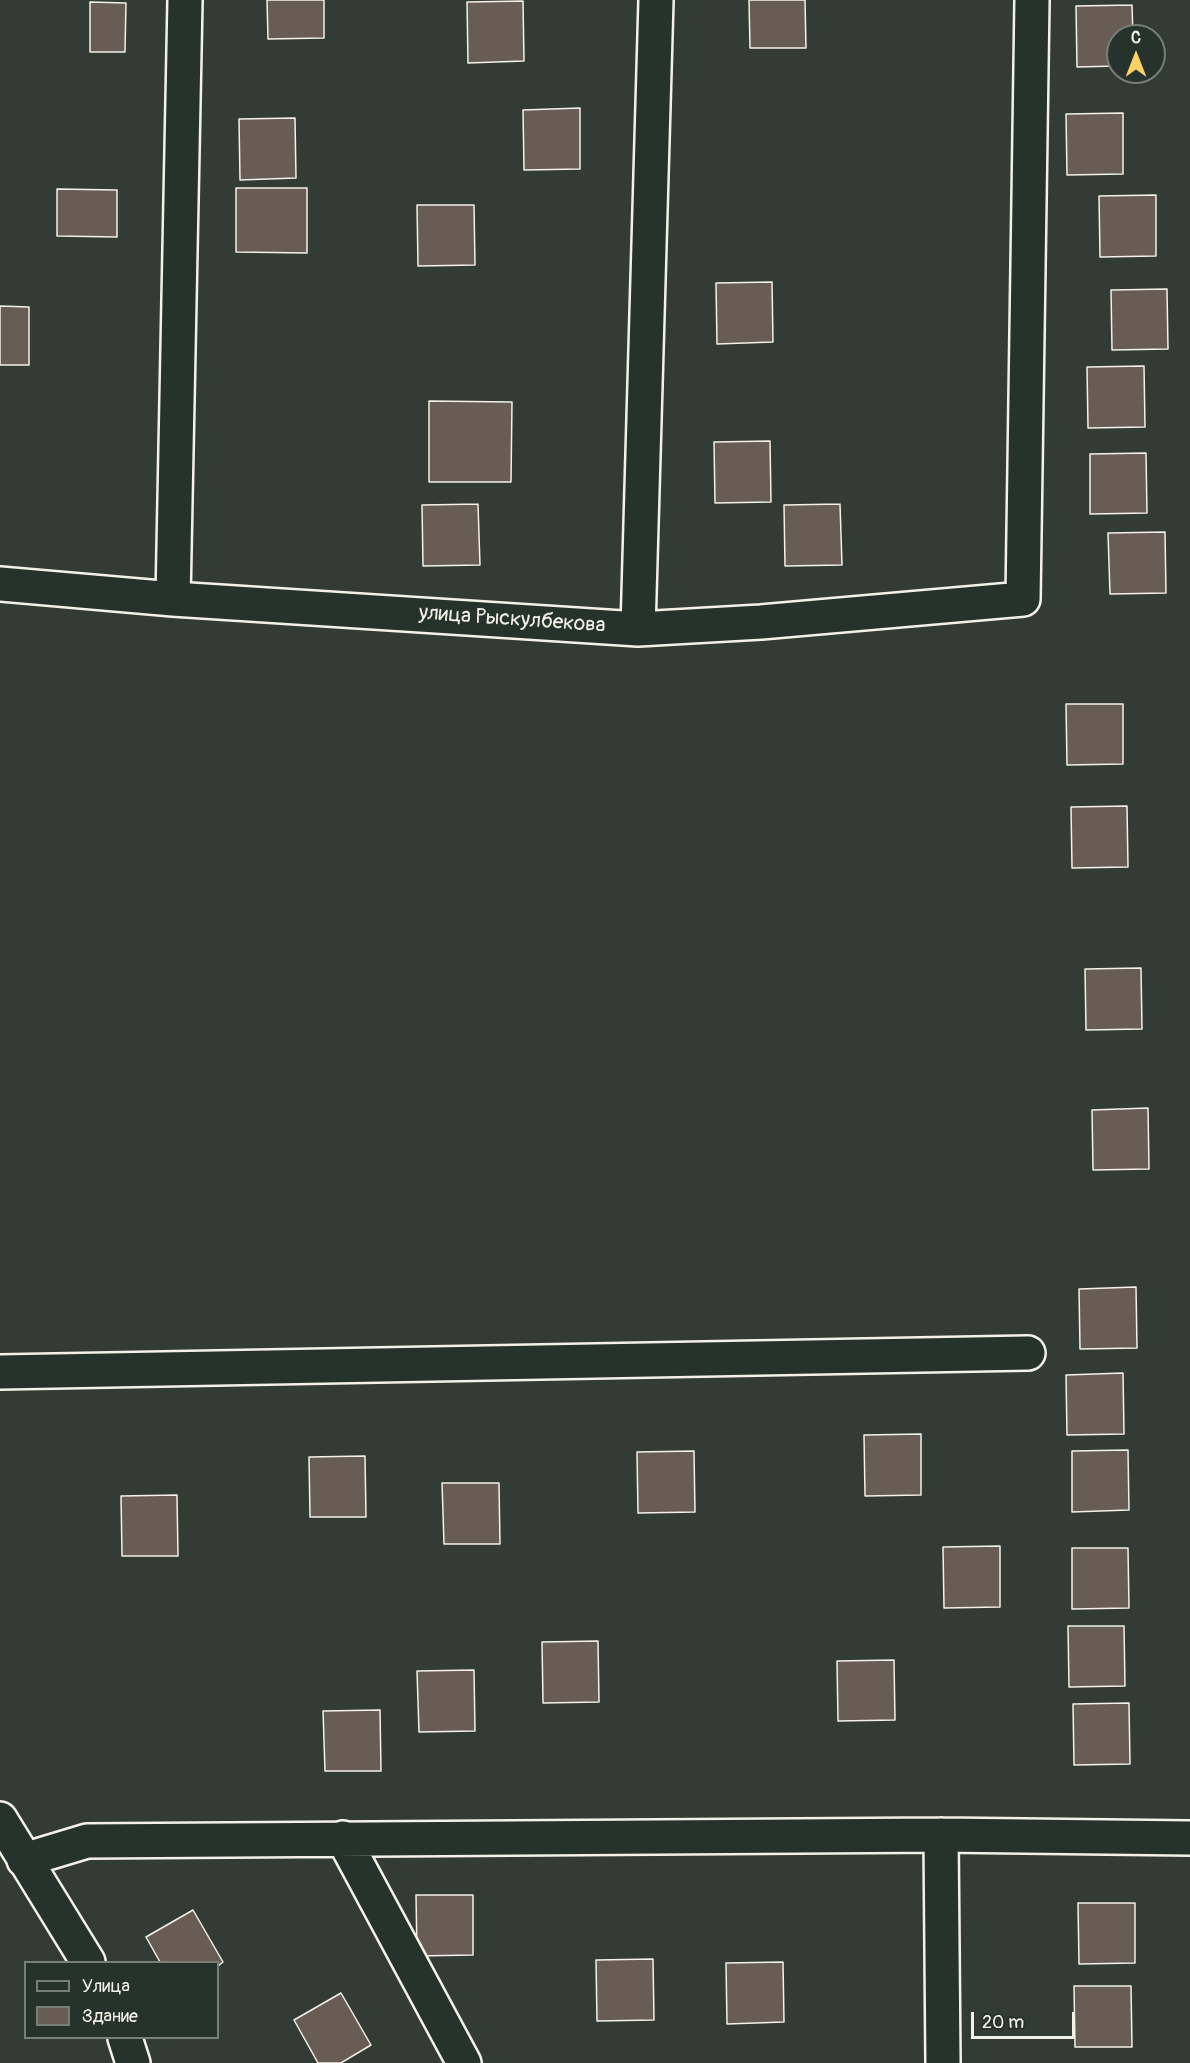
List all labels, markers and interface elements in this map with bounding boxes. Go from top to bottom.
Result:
north arrow [1106,24,1166,84]
text: С [1131,28,1141,48]
street label: улица Рыскулбекова [418,601,606,639]
legend [24,1961,219,2039]
text: Улица [82,1975,130,1998]
scale bar [974,2000,1078,2038]
text: Здание [82,2005,138,2028]
text: 20 m [982,2011,1024,2034]

